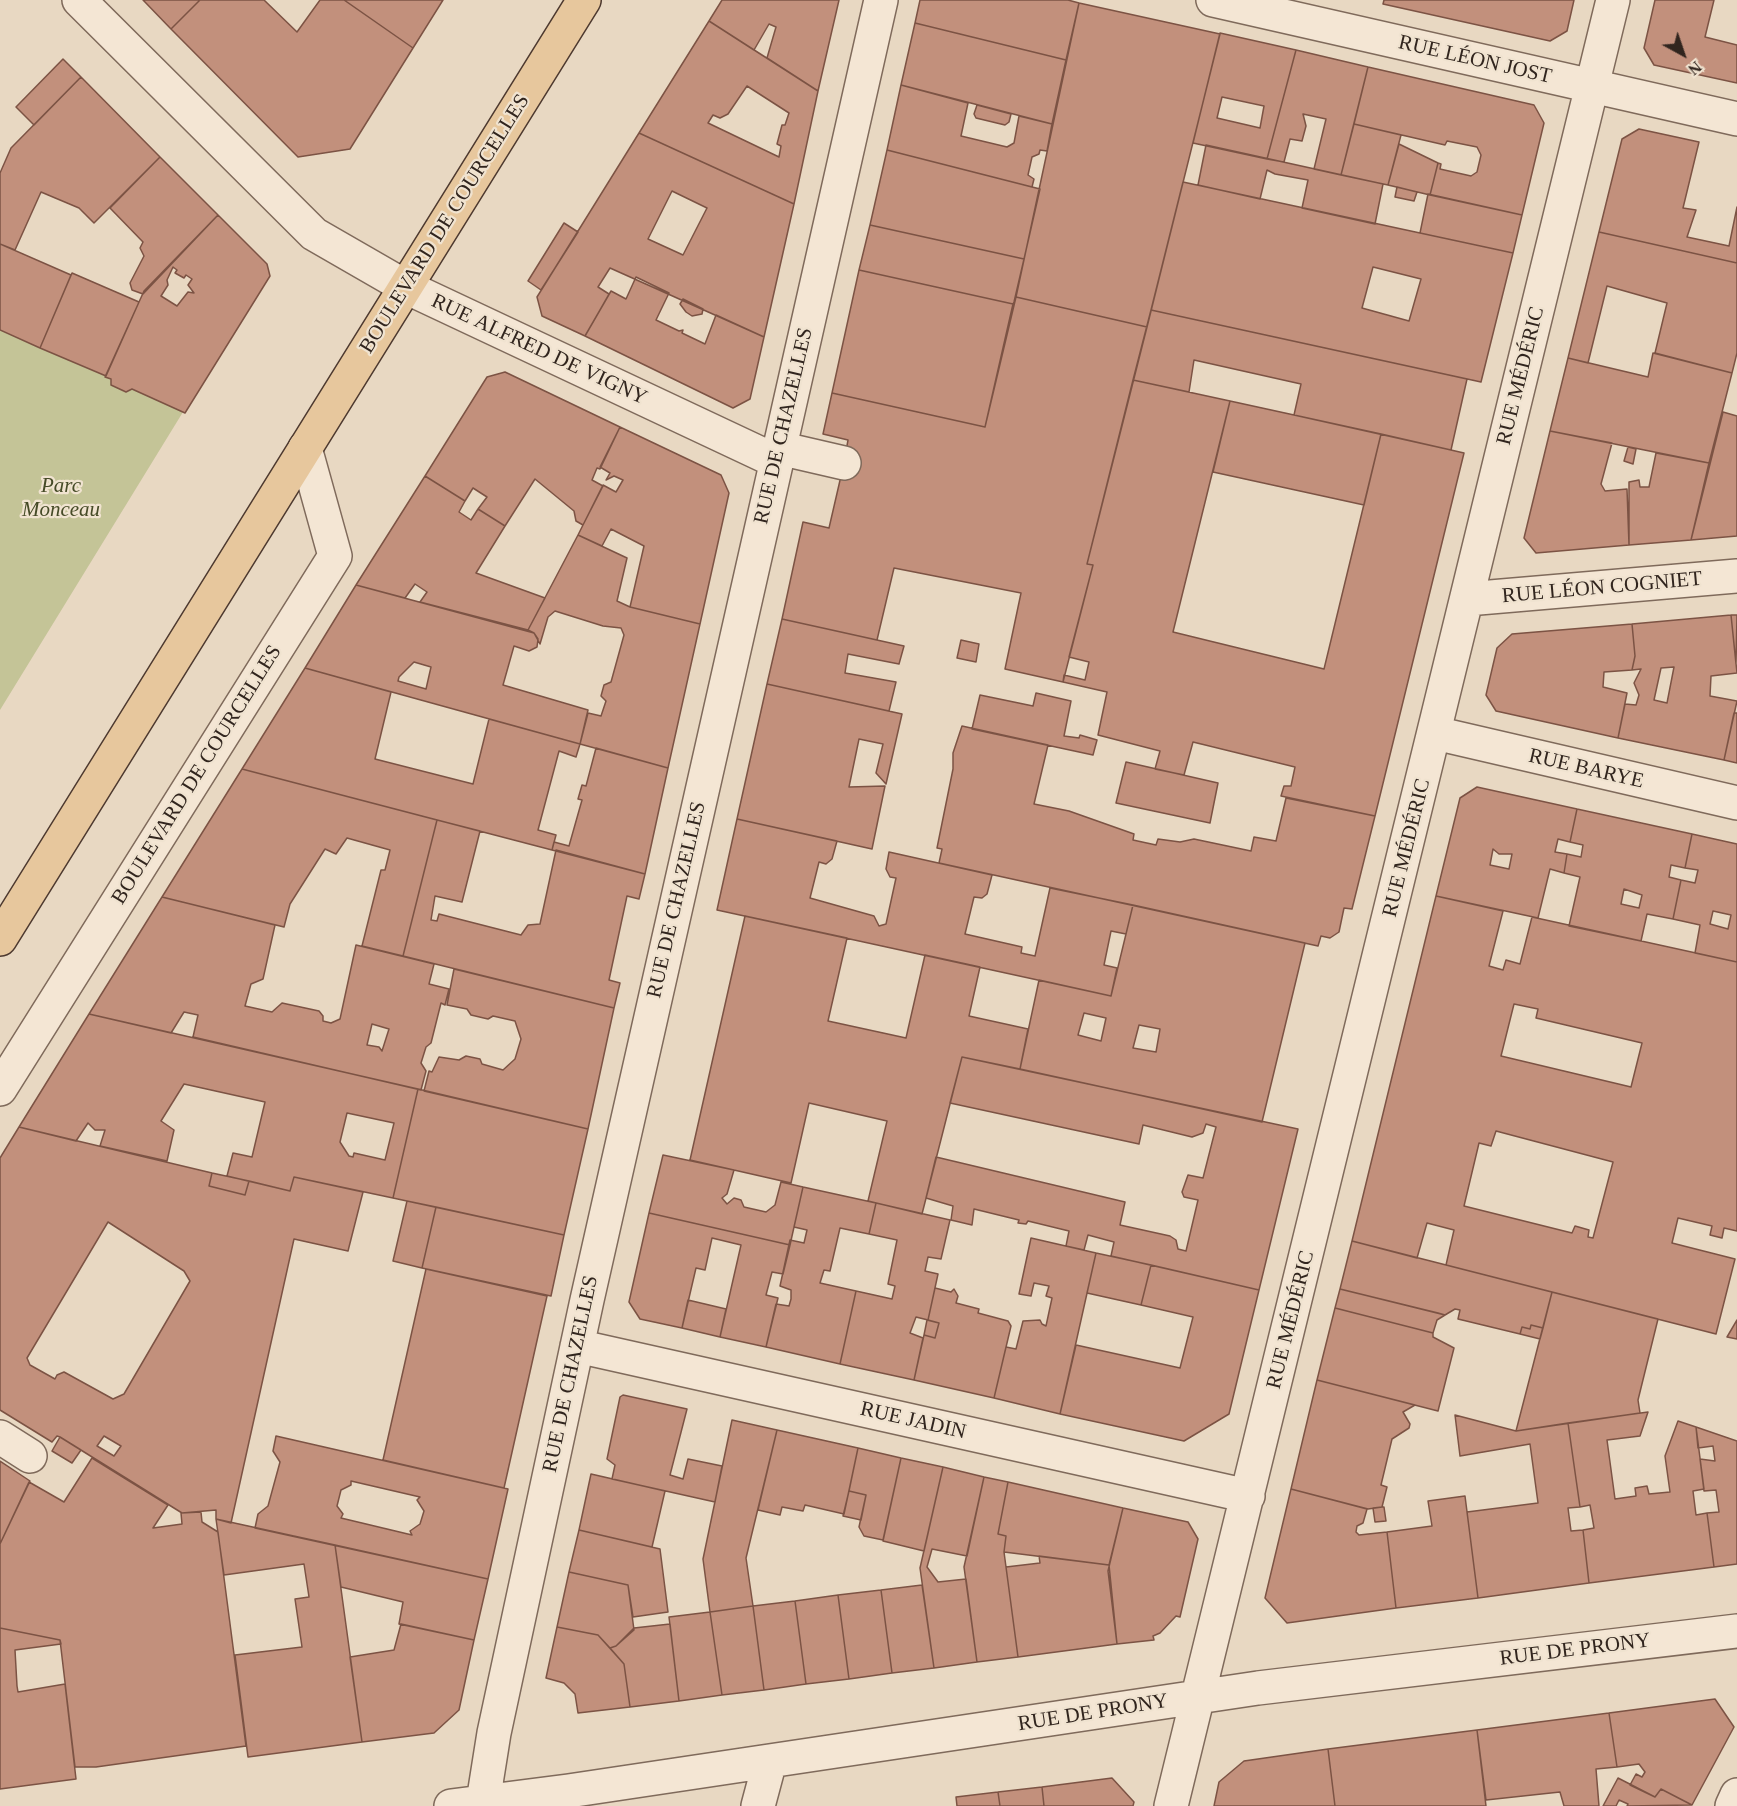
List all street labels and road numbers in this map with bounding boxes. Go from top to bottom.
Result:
street label: RUE LÉON JOST [1396,30,1554,90]
street label: BOULEVARD DE COURCELLES [355,90,535,358]
street label: RUE ALFRED DE VIGNY [427,289,651,411]
street label: RUE MÉDÉRIC [1492,304,1550,448]
street label: RUE DE CHAZELLES [749,325,819,527]
street label: RUE LÉON COGNIET [1501,567,1703,609]
street label: BOULEVARD DE COURCELLES [107,641,287,909]
street label: RUE BARYE [1526,744,1646,794]
street label: RUE MÉDÉRIC [1378,776,1436,920]
street label: RUE DE CHAZELLES [642,799,712,1001]
street label: RUE MÉDÉRIC [1262,1248,1320,1392]
street label: RUE DE CHAZELLES [538,1273,604,1475]
street label: RUE JADIN [858,1397,968,1445]
street label: RUE DE PRONY [1498,1628,1652,1672]
street label: RUE DE PRONY [1016,1689,1170,1737]

